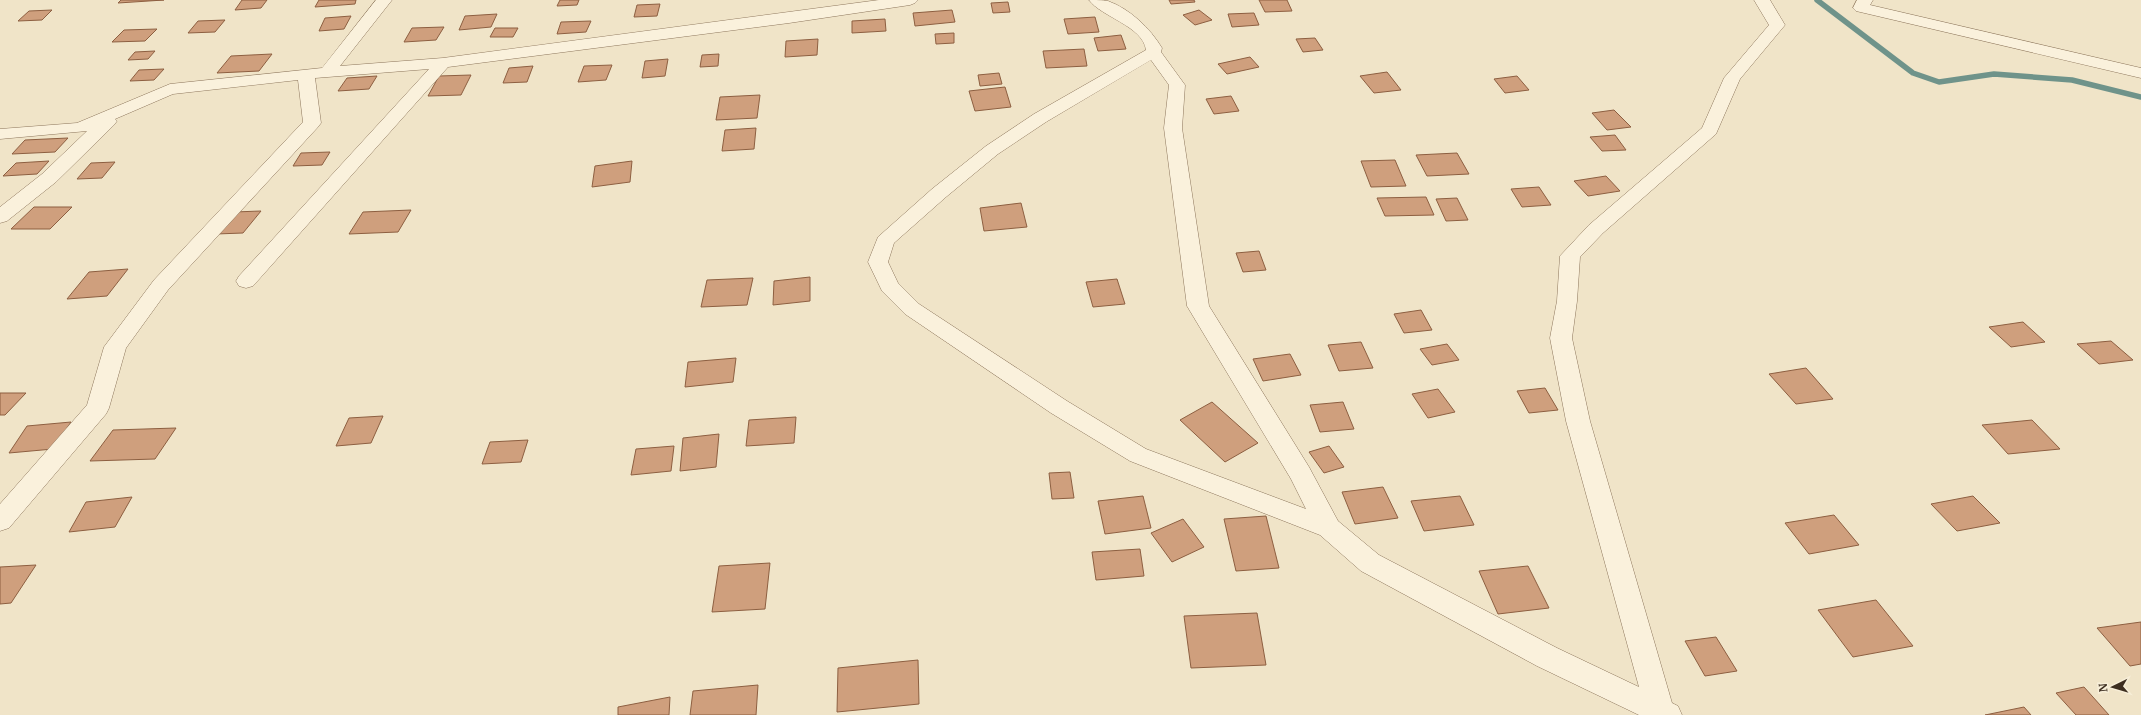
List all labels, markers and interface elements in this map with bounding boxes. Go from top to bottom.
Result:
north arrow [2093,667,2133,707]
text: N [2096,683,2110,693]

